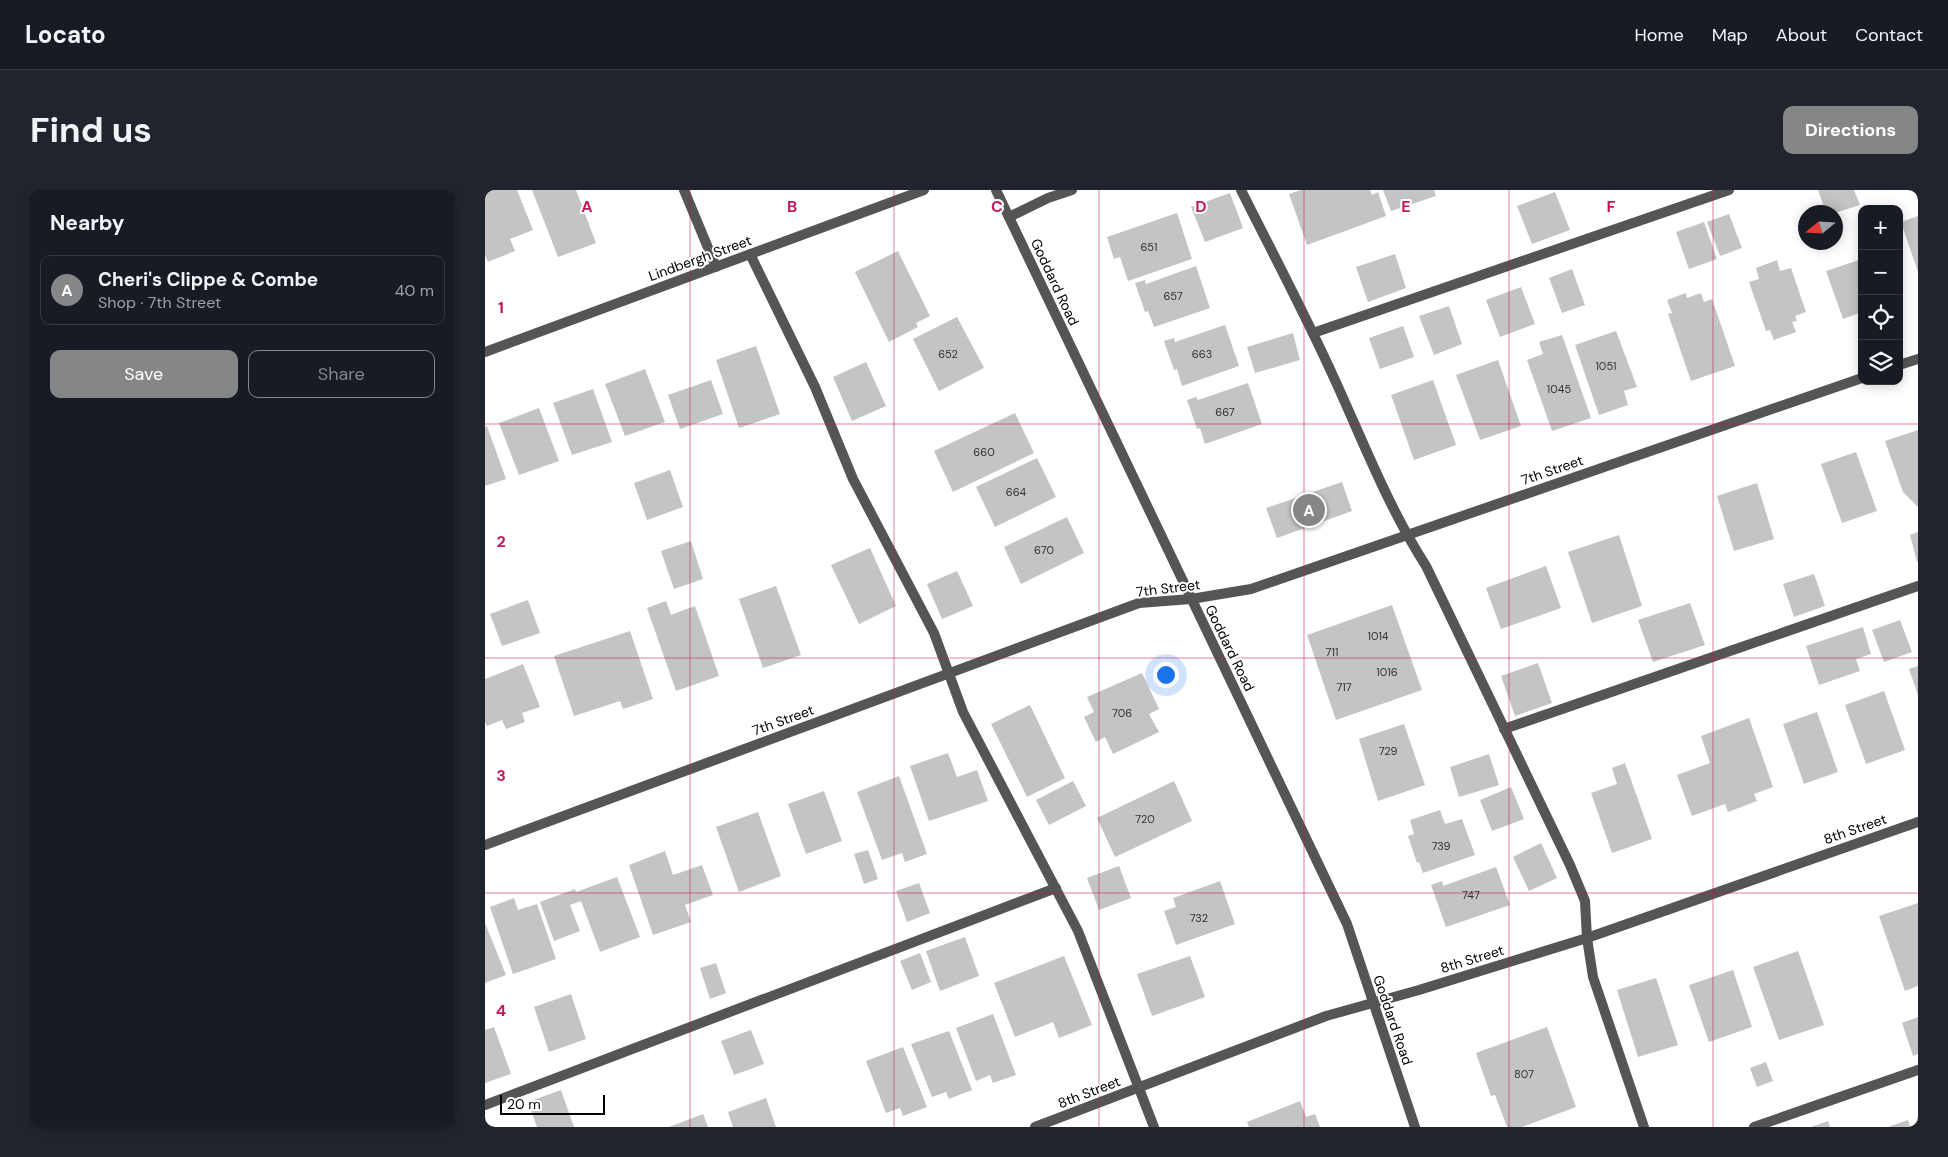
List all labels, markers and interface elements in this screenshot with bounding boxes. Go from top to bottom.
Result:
text: Locato [25,19,106,50]
text: Home [1634,23,1684,47]
text: Map [1712,23,1748,47]
text: About [1776,23,1827,47]
text: Contact [1855,23,1923,47]
button: Directions [1783,106,1918,154]
text: Find us [30,107,152,153]
text: A [581,196,593,217]
text: B [787,196,797,217]
text: C [991,196,1003,217]
text: D [1195,196,1207,217]
text: E [1401,196,1411,217]
text: F [1607,196,1616,217]
north arrow [1798,205,1843,250]
map controls [1858,205,1903,385]
button: + [1858,205,1903,250]
text: Nearby [50,209,124,237]
street label: Lindbergh Street [646,231,754,285]
street label: Goddard Road [1027,236,1083,328]
house number: 651 [1141,240,1157,254]
button: − [1858,250,1903,295]
text: Cheri's Clippe & Combe [98,267,318,292]
text: A [61,280,73,301]
text: 40 m [395,280,434,301]
house number: 657 [1163,289,1183,303]
text: Shop · 7th Street [98,292,221,313]
button: locate [1858,295,1903,340]
text: 1 [498,297,504,318]
button: layers [1858,340,1903,385]
house number: 652 [938,347,958,361]
house number: 663 [1192,347,1212,361]
button: Save [50,350,238,398]
button: Share [248,350,435,398]
house number: 1051 [1595,359,1617,373]
house number: 1045 [1547,382,1571,396]
house number: 667 [1215,405,1235,419]
house number: 660 [973,445,995,459]
street label: 7th Street [1519,451,1585,489]
house number: 664 [1006,485,1027,499]
pin: A [1293,491,1325,529]
text: 2 [496,531,506,552]
house number: 670 [1034,543,1054,557]
street label: 7th Street [1135,575,1201,601]
street label: Goddard Road [1201,602,1259,694]
house number: 1014 [1367,629,1389,643]
house number: 711 [1326,645,1338,659]
your location [1153,662,1179,688]
house number: 1016 [1376,665,1398,679]
house number: 717 [1336,680,1352,694]
street label: 7th Street [750,701,816,739]
house number: 706 [1112,706,1132,720]
house number: 729 [1379,744,1397,758]
text: 3 [496,765,506,786]
street label: 8th Street [1821,810,1889,848]
house number: 720 [1135,812,1155,826]
house number: 739 [1432,839,1450,853]
house number: 747 [1462,888,1480,902]
house number: 732 [1190,911,1208,925]
street label: 8th Street [1438,941,1506,977]
street label: Goddard Road [1369,973,1417,1067]
text: 4 [496,1000,506,1021]
house number: 807 [1514,1067,1534,1081]
street label: 8th Street [1055,1072,1123,1112]
scale bar [500,1092,605,1115]
text: 20 m [507,1095,541,1113]

